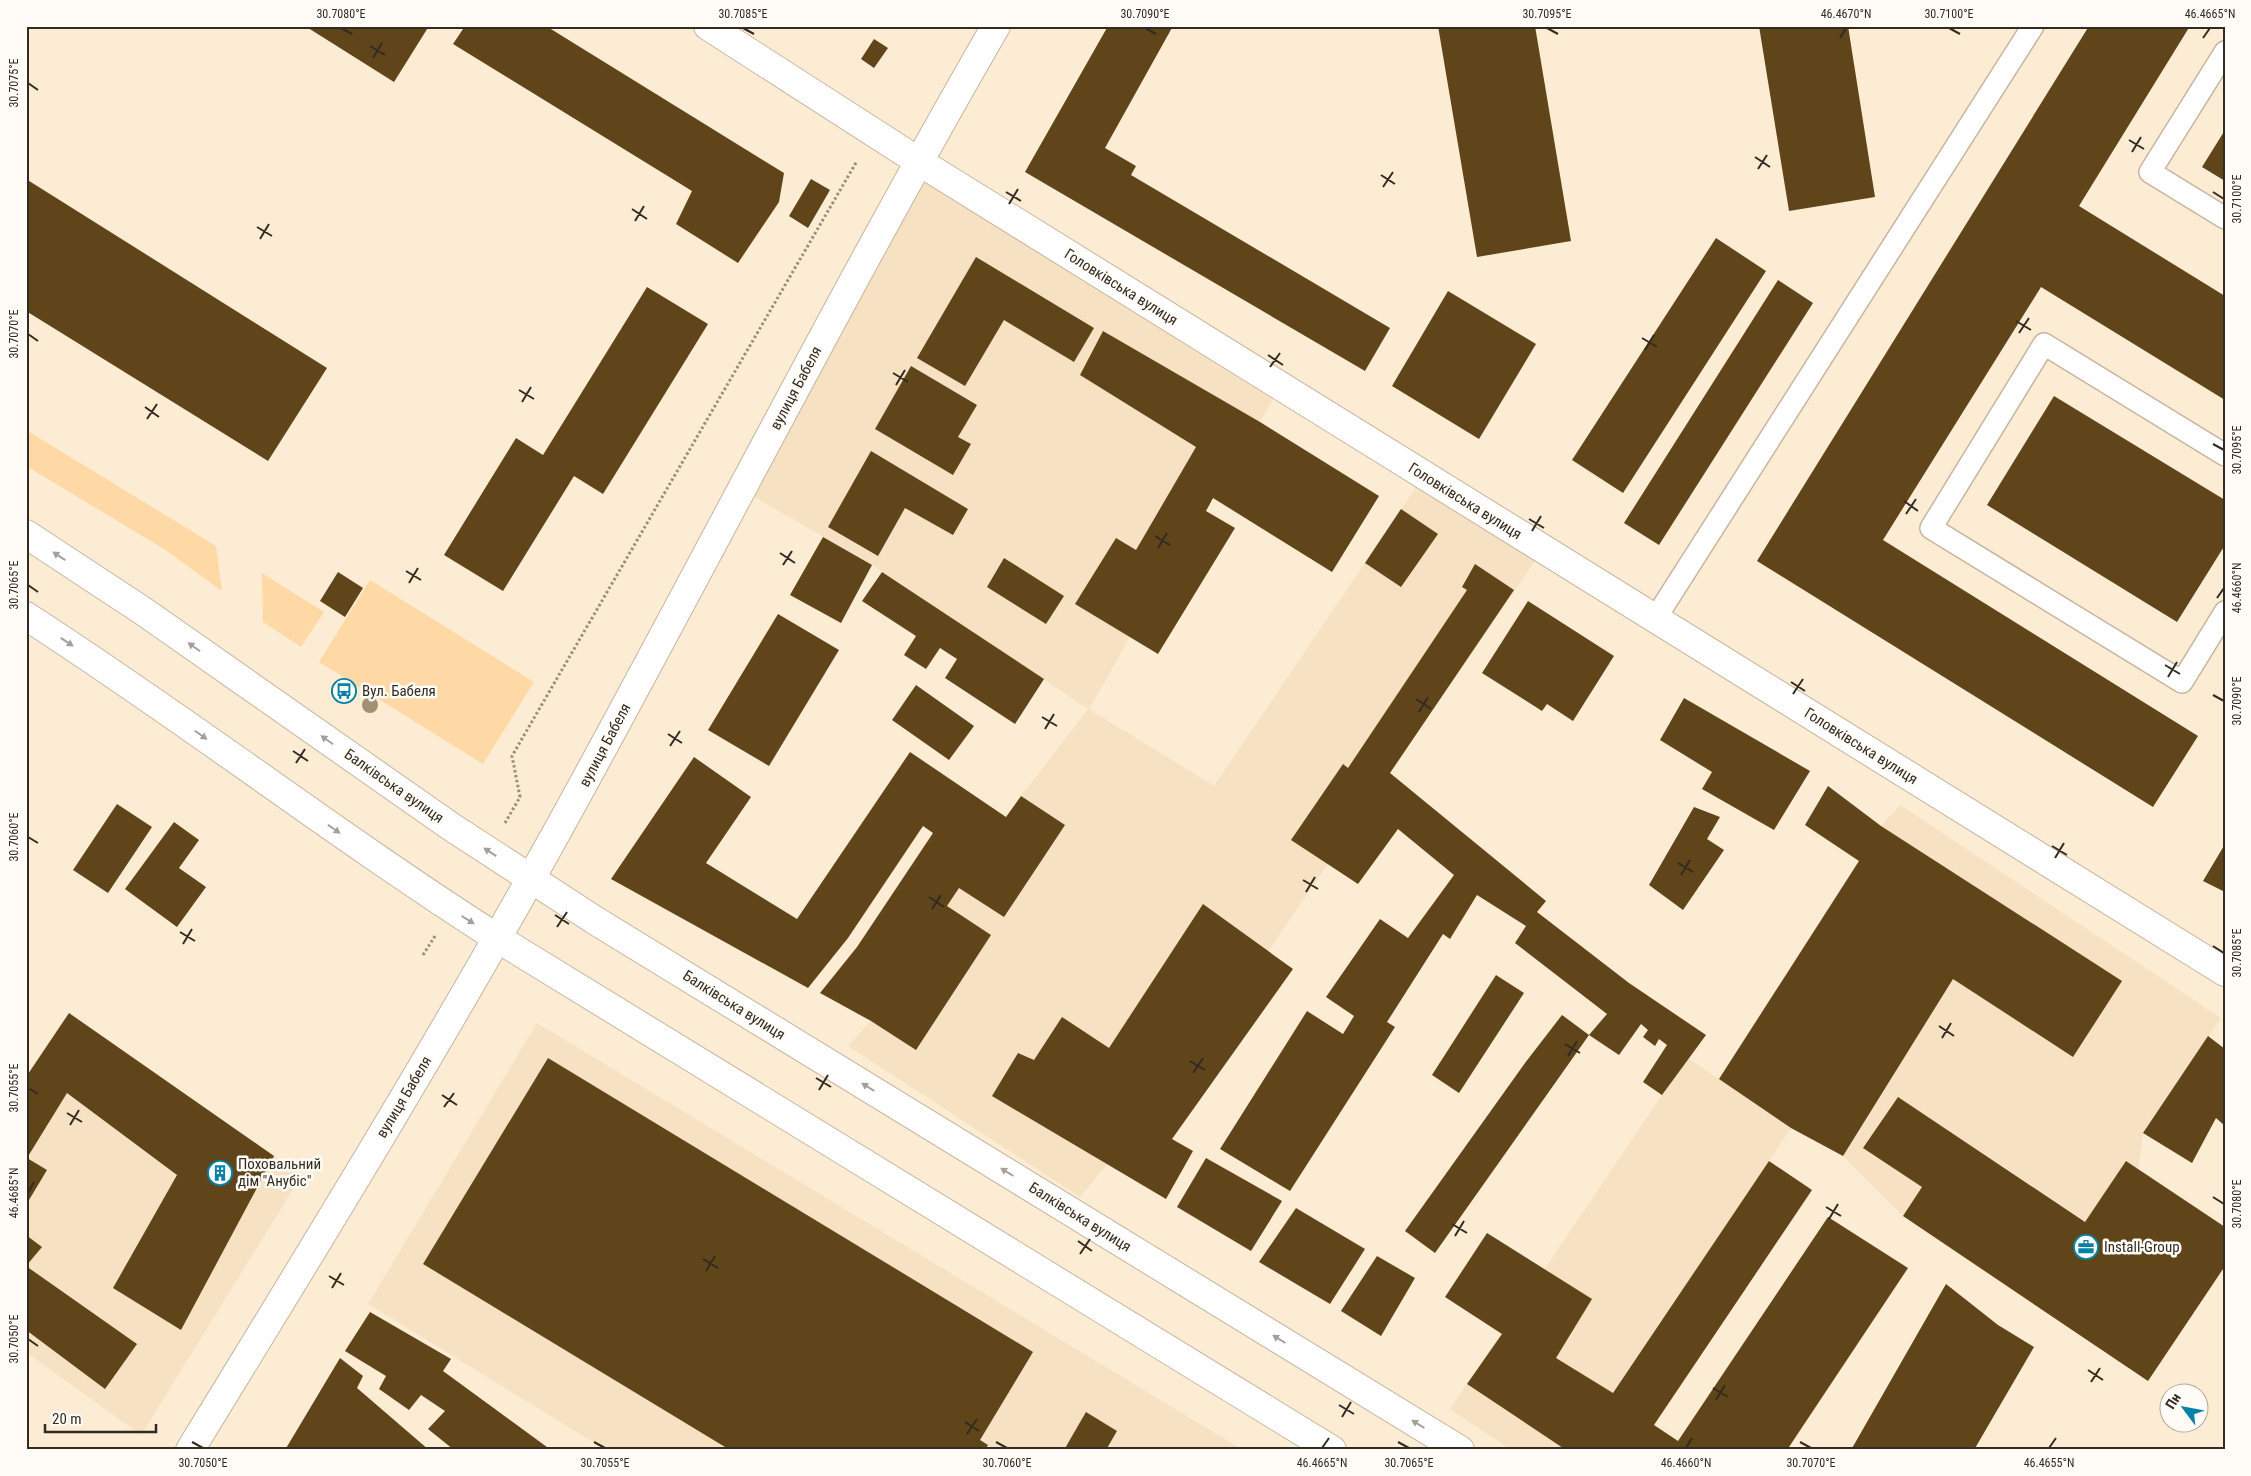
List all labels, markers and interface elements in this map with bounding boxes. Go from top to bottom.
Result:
text: 30.7080°E [316,7,366,21]
text: 30.7085°E [718,7,768,21]
text: 30.7090°E [1120,7,1170,21]
text: 30.7095°E [1522,7,1572,21]
text: 46.4670°N [1821,7,1871,21]
text: 30.7100°E [1924,7,1974,21]
text: 46.4665°N [2185,7,2235,21]
text: 30.7075°E [7,58,21,108]
text: 30.7100°E [2230,174,2244,224]
street label: Головківська вулиця [1061,245,1181,329]
text: 30.7070°E [7,309,21,359]
street label: вулиця Бабеля [766,343,826,433]
text: 30.7095°E [2230,425,2244,475]
street label: Головківська вулиця [1405,459,1525,543]
one-way arrow [53,551,66,561]
text: 30.7065°E [7,560,21,610]
text: 46.4660°N [2230,563,2244,613]
one-way arrow [61,638,74,647]
one-way arrow [187,642,201,652]
text: 30.7090°E [2230,676,2244,726]
bus stop icon: Вул. Бабеля [331,678,357,704]
place label: Вул. Бабеля [362,682,436,700]
street label: вулиця Бабеля [575,700,635,790]
street label: Головківська вулиця [1801,704,1921,788]
one-way arrow [194,730,208,740]
one-way arrow [320,735,334,745]
street label: Балківська вулиця [341,745,447,827]
text: 30.7060°E [7,812,21,862]
one-way arrow [327,823,340,833]
one-way arrow [483,847,497,857]
one-way arrow [461,915,475,924]
text: 30.7085°E [2230,928,2244,978]
street label: Балківська вулиця [680,966,788,1044]
street label: вулиця Бабеля [373,1053,435,1141]
text: 30.7055°E [7,1063,21,1113]
one-way arrow [861,1083,875,1092]
place label: Поховальний дім "Анубіс" [238,1155,321,1190]
building icon: Поховальний дім "Анубіс" [207,1160,233,1186]
text: 46.4685°N [7,1168,21,1218]
one-way arrow [1000,1168,1013,1177]
street label: Балківська вулиця [1026,1178,1134,1256]
text: 30.7080°E [2230,1179,2244,1229]
office icon: Install-Group [2073,1234,2099,1260]
place label: Install-Group [2104,1238,2180,1256]
text: 30.7050°E [7,1314,21,1364]
one-way arrow [1273,1335,1286,1344]
north arrow [2158,1384,2208,1434]
text: Пн [2162,1390,2184,1412]
scale bar [45,1401,156,1433]
text: 20 m [52,1410,82,1428]
one-way arrow [1411,1420,1424,1429]
text: 30.7050°E [178,1456,228,1470]
text: 30.7055°E [580,1456,630,1470]
text: 30.7060°E [982,1456,1032,1470]
text: 46.4665°N [1297,1456,1347,1470]
text: 30.7065°E [1384,1456,1434,1470]
text: 46.4660°N [1661,1456,1711,1470]
text: 30.7070°E [1786,1456,1836,1470]
text: 46.4655°N [2024,1456,2074,1470]

